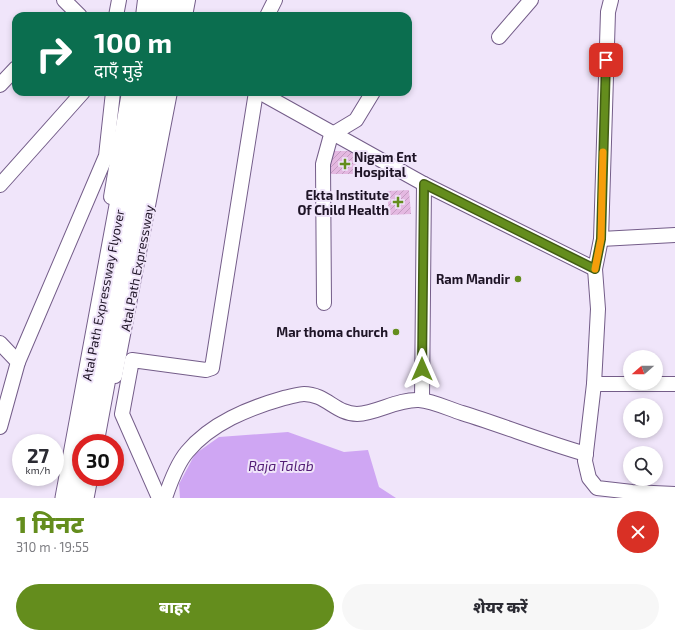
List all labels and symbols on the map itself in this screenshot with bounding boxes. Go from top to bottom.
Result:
pin [589,43,623,77]
place label: Nigam Ent Hospital [354,149,417,180]
marker: Nigam Ent Hospital [339,158,351,170]
place label: Ekta Institute Of Child Health [297,187,389,218]
marker: Ekta Institute Of Child Health [392,196,404,208]
street label: Atal Path Expressway [117,203,157,332]
street label: Atal Path Expressway Flyover [78,208,128,382]
place label: Ram Mandir [436,271,510,287]
marker: Ram Mandir [513,274,523,284]
place label: Mar thoma church [276,324,388,340]
marker: Mar thoma church [391,327,401,337]
position arrow [401,348,443,390]
north arrow [623,350,663,390]
speed limit sign: 30 [72,434,124,486]
water label: Raja Talab [248,457,314,474]

